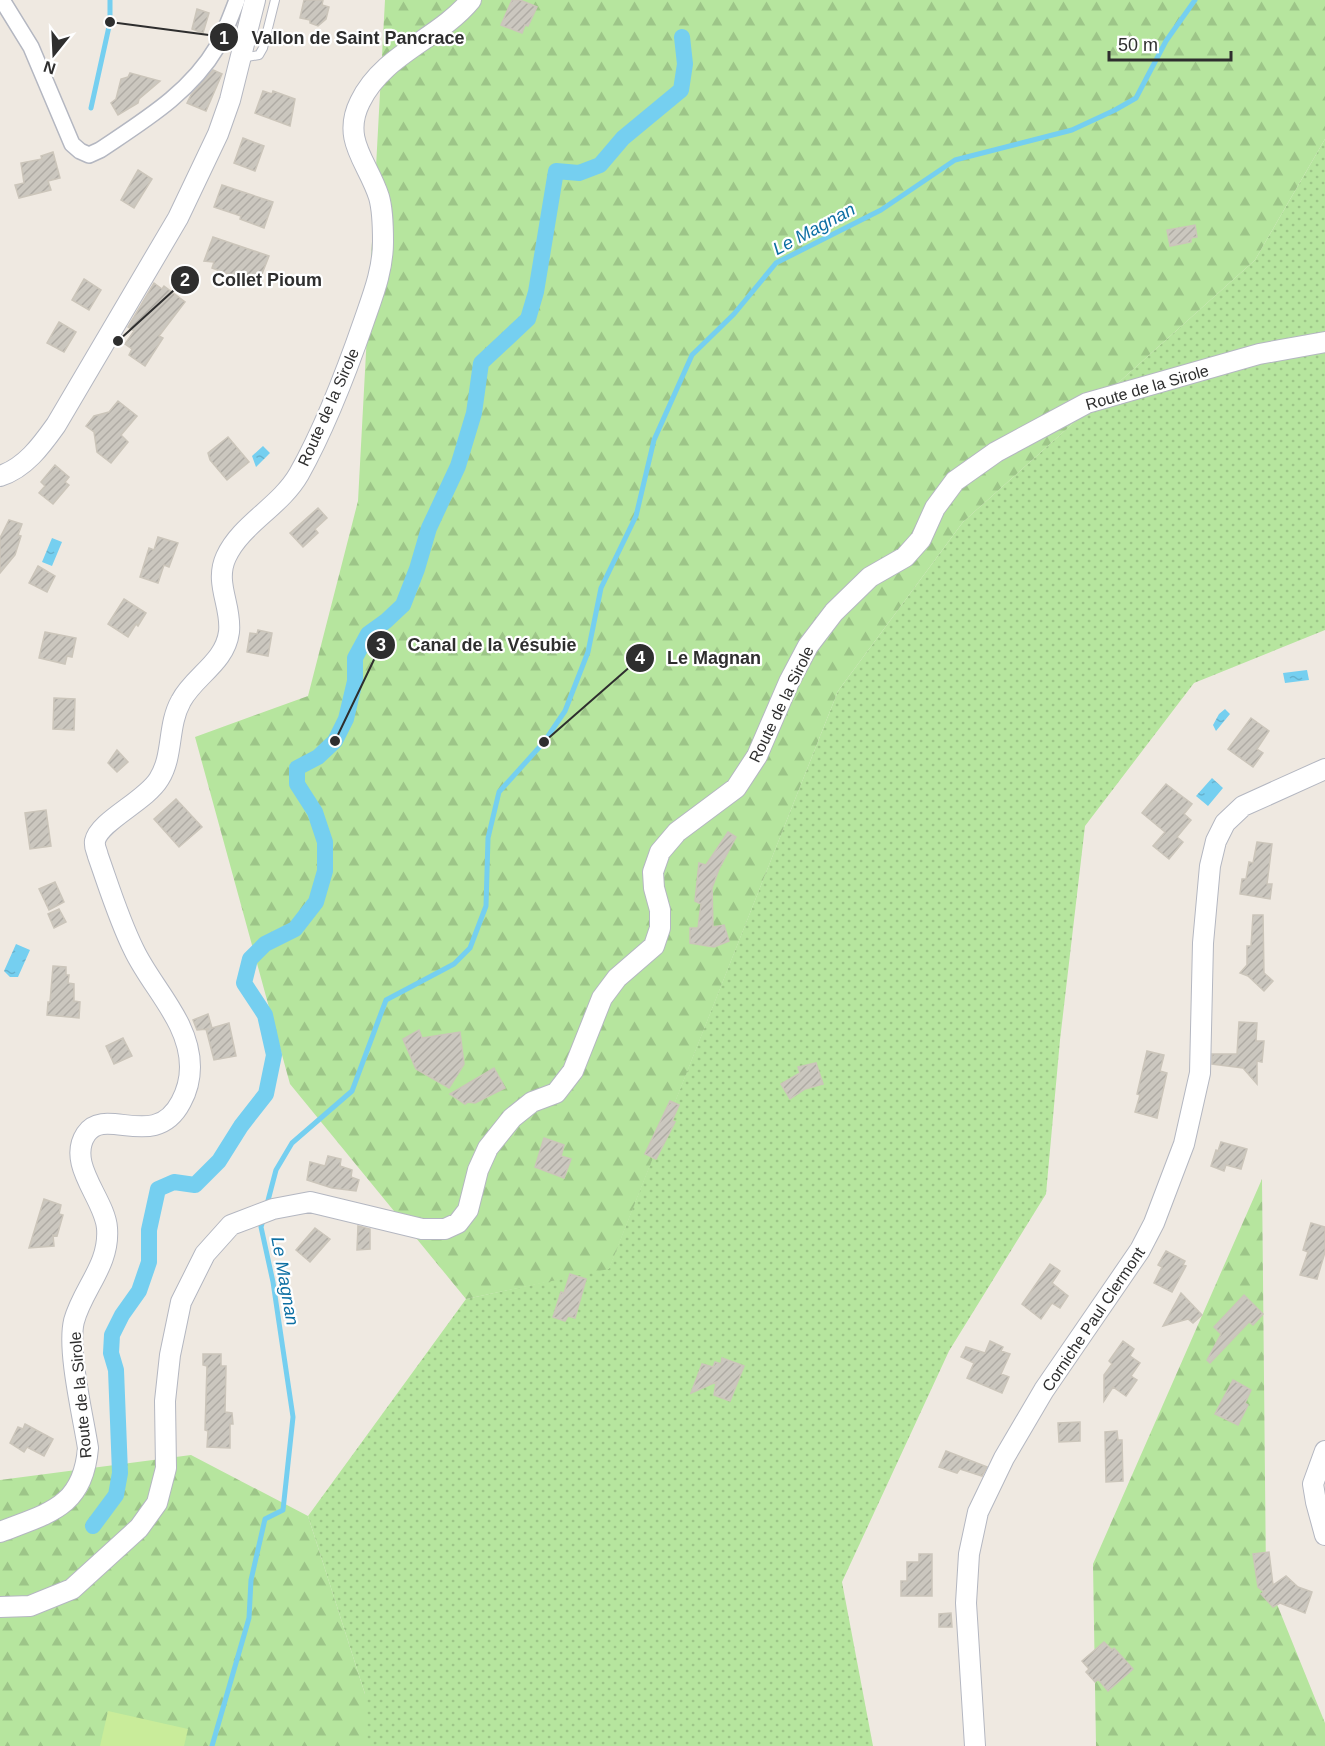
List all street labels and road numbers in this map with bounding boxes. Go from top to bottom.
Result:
street label: Route de la Sirole [295,346,362,469]
street label: Route de la Sirole [1084,362,1211,413]
street label: Route de la Sirole [746,643,817,765]
street label: Corniche Paul Clermont [1039,1244,1148,1394]
street label: Route de la Sirole [66,1331,95,1459]

